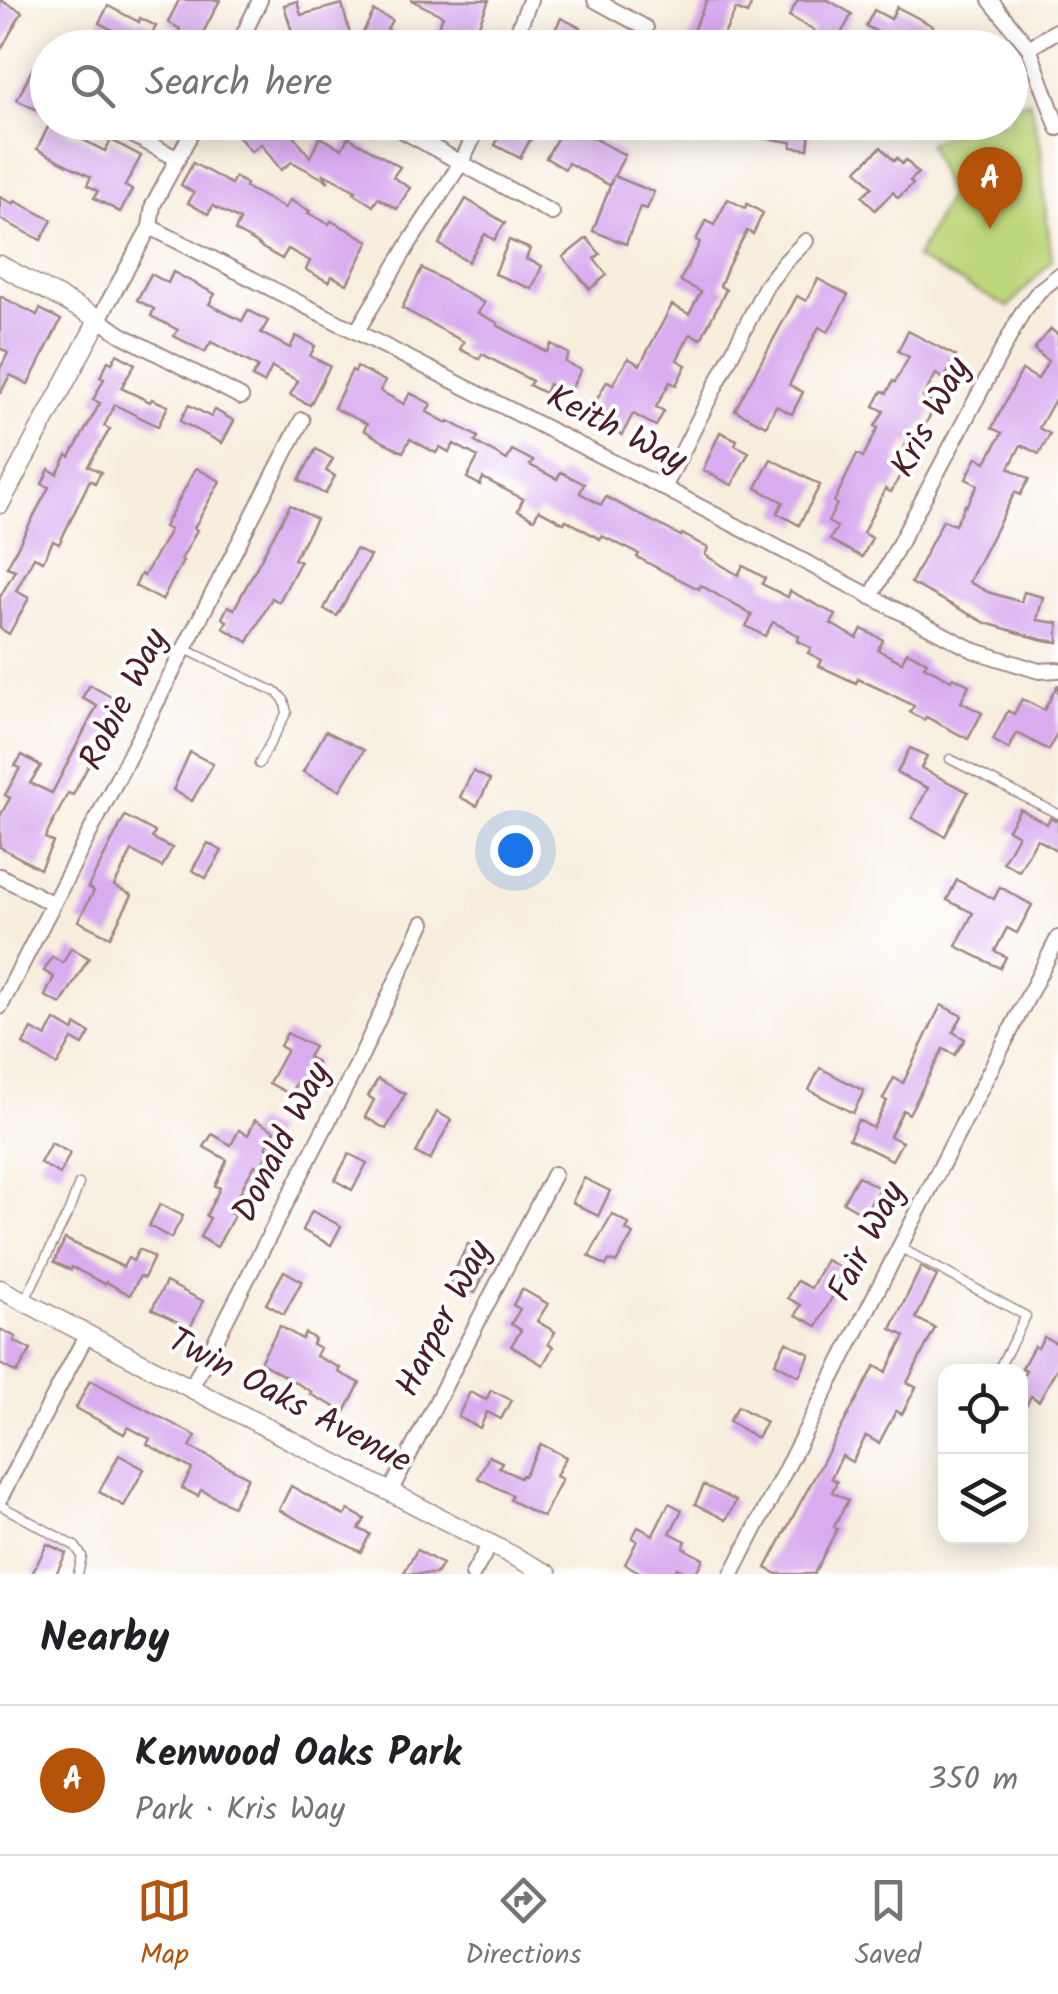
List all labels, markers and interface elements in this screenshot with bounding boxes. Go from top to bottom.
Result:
search box [30,30,1028,140]
text: Search here [145,55,332,115]
icon: search [65,58,120,113]
pin: A [958,146,1022,229]
street label: Kris Way [877,347,987,488]
street label: Keith Way [536,371,697,490]
street label: Robie Way [65,619,185,781]
your location [490,825,541,876]
street label: Donald Way [219,1052,348,1233]
street label: Fair Way [814,1171,922,1312]
street label: Harper Way [382,1230,509,1407]
street label: Twin Oaks Avenue [157,1314,421,1490]
map controls [938,1364,1028,1544]
button: locate [938,1364,1028,1454]
button: layers [938,1454,1028,1544]
text: Nearby [40,1606,169,1673]
text: Kenwood Oaks Park [135,1725,461,1785]
text: A [62,1755,83,1806]
text: 350 m [928,1755,1018,1806]
text: Park · Kris Way [135,1785,345,1836]
tab: Map [137,1873,192,1978]
tab: Directions [465,1873,581,1978]
tab: Saved [855,1873,921,1978]

